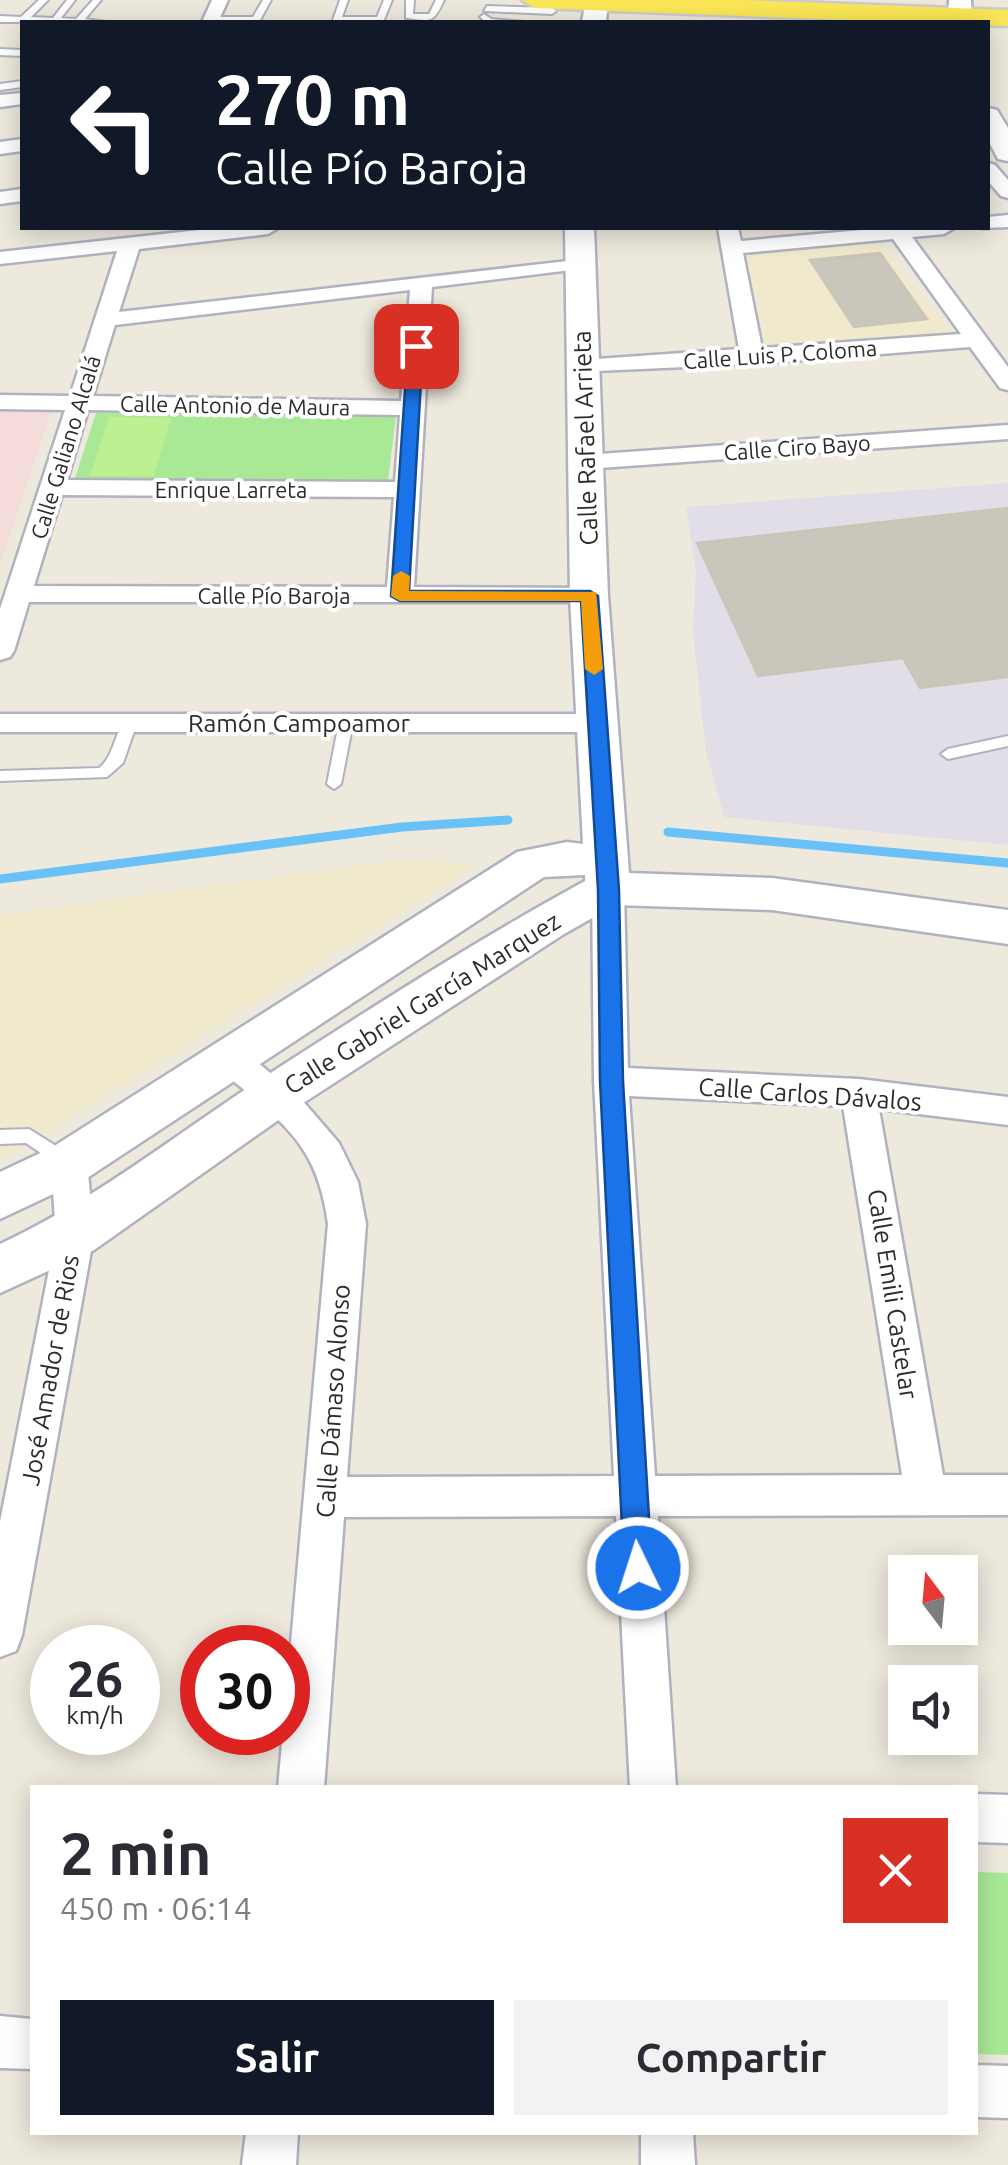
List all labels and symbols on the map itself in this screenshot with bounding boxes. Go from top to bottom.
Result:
pin [374,304,459,389]
street label: Calle Rafael Arrieta [567,330,603,546]
street label: Calle Luis P. Coloma [682,335,878,373]
street label: Calle Galiano Alcalá [25,352,105,542]
street label: Calle Antonio de Maura [120,390,350,420]
street label: Calle Ciro Bayo [723,429,871,465]
street label: Enrique Larreta [155,477,307,502]
street label: Calle Pío Baroja [197,583,351,608]
street label: Ramón Campoamor [188,709,411,737]
street label: Calle Gabriel García Marquez [279,906,565,1100]
street label: Calle Carlos Dávalos [697,1072,923,1116]
street label: Calle Emili Castelar [863,1187,924,1402]
street label: José Amador de Rios [16,1252,84,1488]
street label: Calle Dámaso Alonso [311,1283,355,1519]
position arrow [586,1516,690,1620]
north arrow [888,1555,978,1645]
speed limit sign: 30 [180,1625,310,1755]

